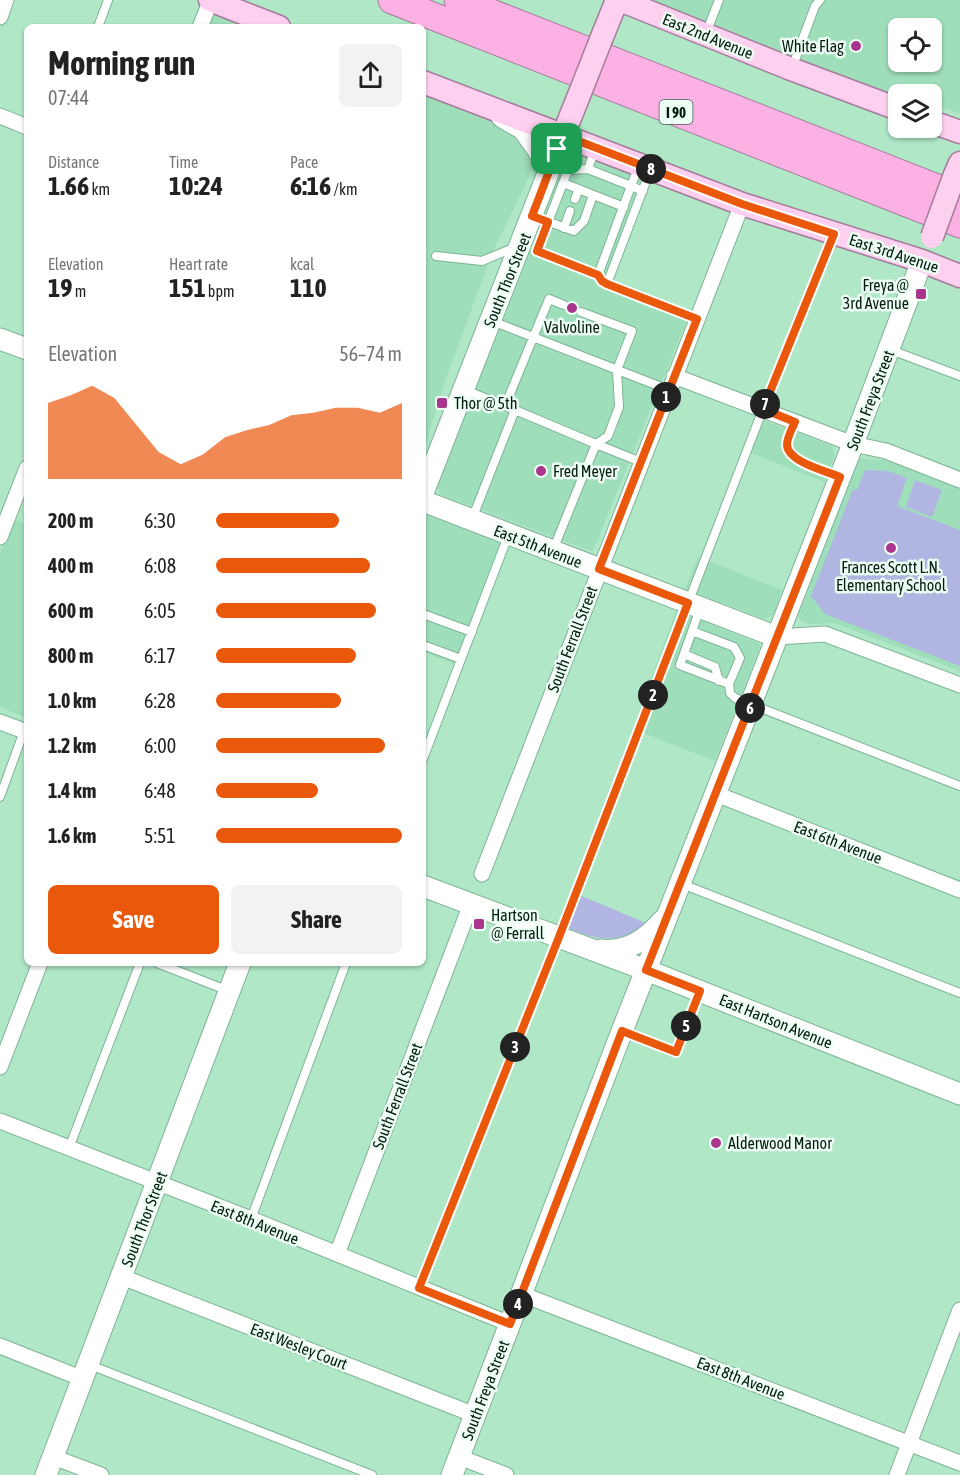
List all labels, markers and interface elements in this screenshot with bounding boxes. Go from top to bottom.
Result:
street label: East 2nd Avenue [660,10,756,62]
map controls [888,18,942,138]
button: locate [888,18,942,72]
place label: White Flag [782,37,844,56]
marker: White Flag [849,39,863,53]
text: Morning run [48,44,195,82]
button: share [339,44,402,107]
button: layers [888,84,942,138]
text: 07:44 [48,86,89,109]
road number: I 90 [660,100,692,124]
pin [531,123,582,174]
icon: arrive [540,132,573,165]
text: Distance [48,153,99,171]
text: Time [169,153,198,171]
text: Pace [290,153,318,171]
pin: 8 [636,154,666,184]
text: 8 [647,160,655,178]
text: 1.66 [48,171,89,201]
text: 10:24 [169,171,223,201]
text: 6:16 [290,171,331,201]
text: km [89,180,110,198]
text: /km [331,180,357,198]
street label: South Thor Street [480,230,534,330]
street label: East 3rd Avenue [847,230,941,276]
text: Elevation [48,255,103,273]
text: Heart rate [169,255,228,273]
text: kcal [290,255,314,273]
text: 19 [48,273,72,303]
text: 151 [169,273,206,303]
text: 110 [290,273,327,303]
place label: Freya @ 3rd Avenue [843,276,909,312]
text: m [72,282,86,300]
text: bpm [206,282,235,300]
marker: Freya @ 3rd Avenue [914,287,928,301]
marker: Valvoline [565,301,579,315]
place label: Valvoline [544,318,600,336]
text: Elevation [48,342,117,365]
text: 56–74 m [339,342,402,365]
street label: South Freya Street [843,347,898,453]
pin: 1 [651,382,681,412]
text: 1 [662,388,670,406]
pin: 7 [750,389,780,419]
place label: Thor @ 5th [454,394,517,412]
text: 7 [761,395,769,413]
marker: Thor @ 5th [435,396,449,410]
place label: Fred Meyer [553,462,617,481]
marker: Fred Meyer [534,464,548,478]
text: 200 m [48,509,93,532]
text: 6:30 [144,509,176,532]
street label: East 5th Avenue [491,521,585,571]
marker: Frances Scott L.N. Elementary School [884,541,898,555]
text: 400 m [48,554,93,577]
text: 6:08 [144,554,176,577]
place label: Frances Scott L.N. Elementary School [836,558,947,595]
street label: South Ferrall Street [543,583,601,695]
text: 600 m [48,599,93,622]
text: 6:05 [144,599,176,622]
text: 800 m [48,644,93,667]
text: 6:17 [144,644,176,667]
pin: 2 [638,680,668,710]
text: 2 [649,686,657,704]
text: 1.0 km [48,689,96,712]
text: 6:28 [144,689,176,712]
pin: 6 [735,693,765,723]
text: 6 [746,699,754,717]
text: 1.2 km [48,734,96,757]
text: 6:00 [144,734,176,757]
text: 1.4 km [48,779,96,802]
text: 6:48 [144,779,176,802]
street label: East 6th Avenue [791,817,885,867]
text: 1.6 km [48,824,96,847]
text: 5:51 [144,824,176,847]
button: Save [48,885,219,954]
button: Share [231,885,402,954]
place label: Hartson @ Ferrall [491,906,545,942]
marker: Hartson @ Ferrall [472,917,486,931]
street label: East Hartson Avenue [717,990,835,1052]
pin: 5 [671,1011,701,1041]
text: 5 [682,1017,690,1035]
pin: 3 [500,1032,530,1062]
text: 3 [511,1038,519,1056]
street label: South Ferrall Street [368,1040,426,1152]
place label: Alderwood Manor [728,1134,832,1152]
marker: Alderwood Manor [709,1136,723,1150]
street label: South Thor Street [118,1168,171,1269]
street label: East 8th Avenue [208,1196,302,1248]
pin: 4 [503,1289,533,1319]
text: 4 [514,1295,522,1313]
street label: East Wesley Court [248,1319,350,1374]
street label: South Freya Street [458,1337,513,1443]
street label: East 8th Avenue [694,1353,788,1403]

